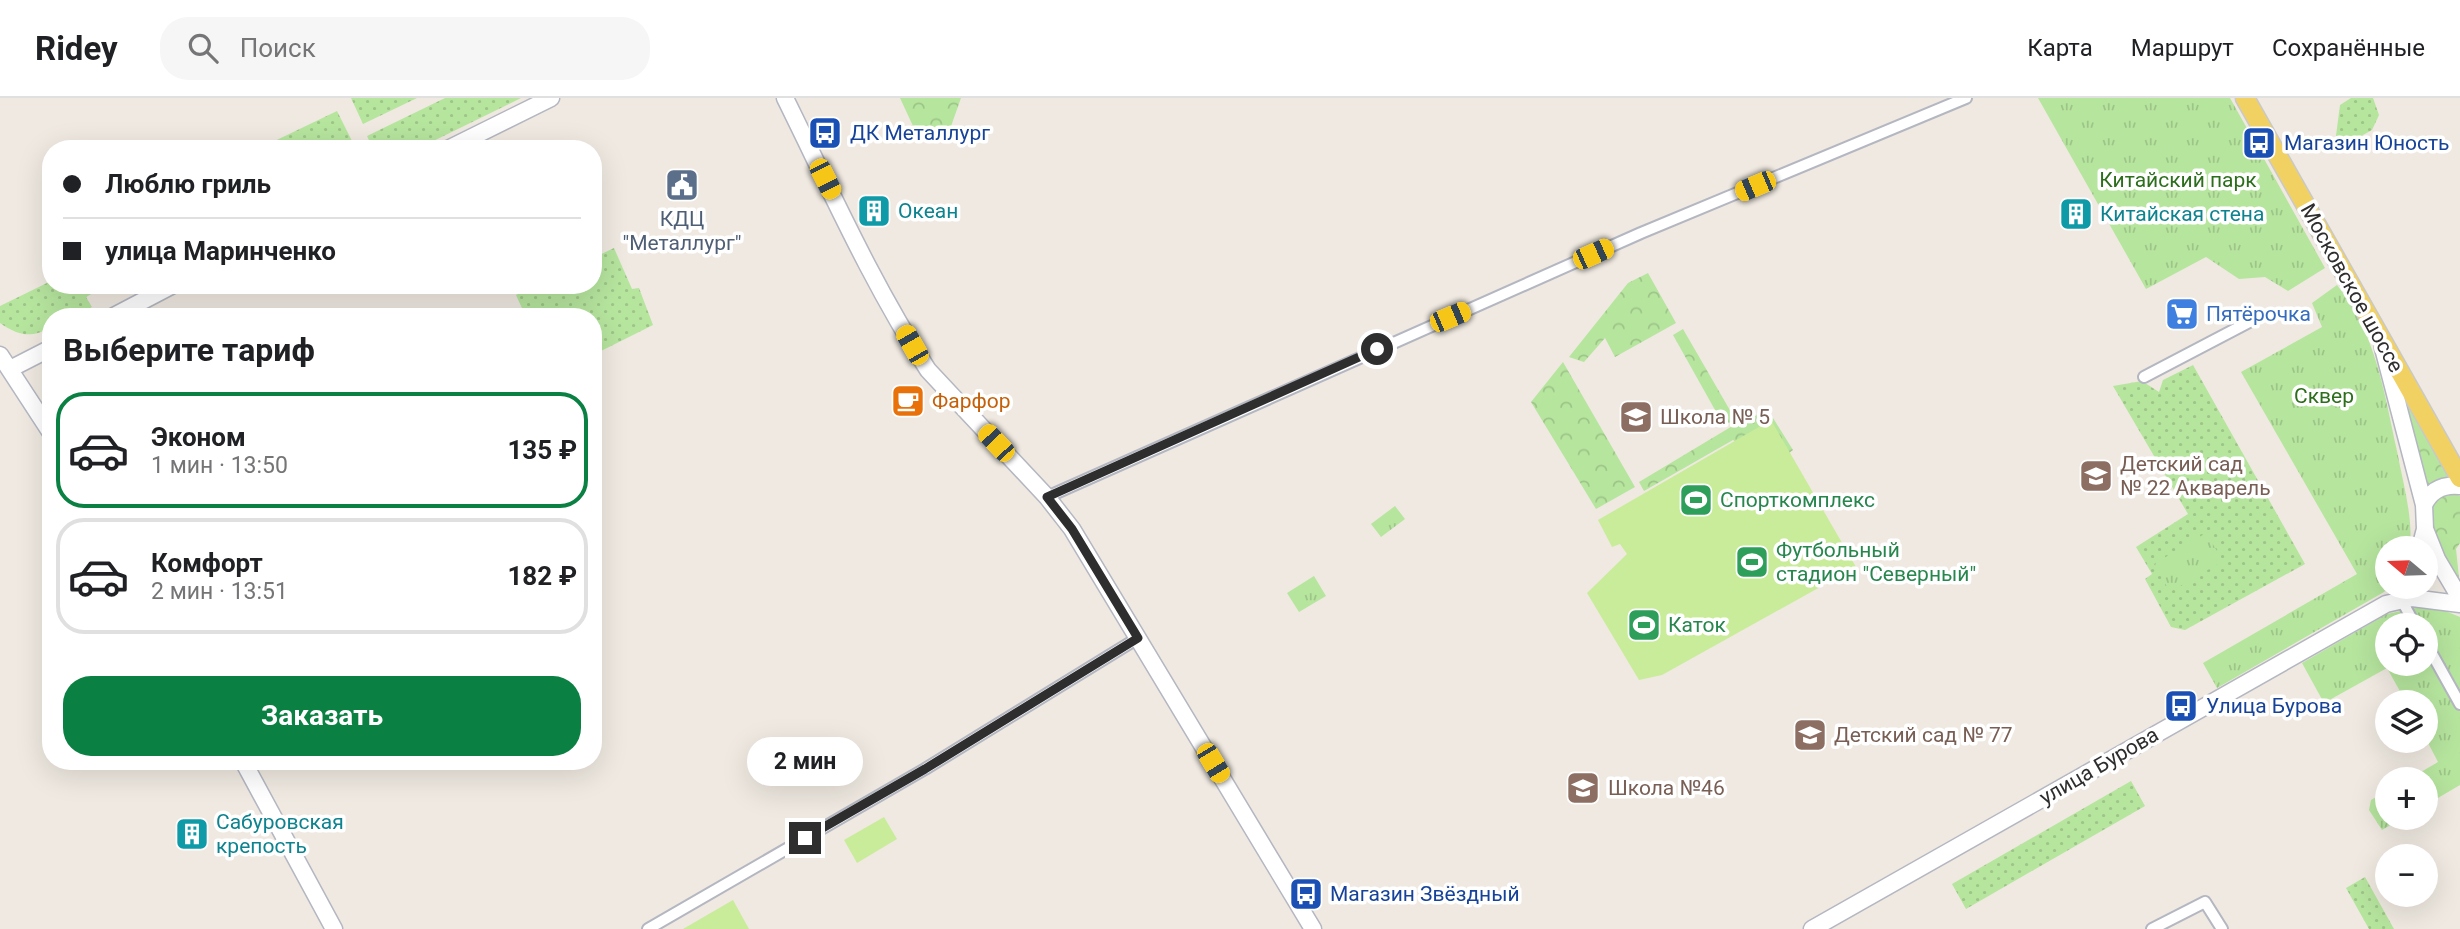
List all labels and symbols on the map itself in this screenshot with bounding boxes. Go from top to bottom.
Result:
bus stop icon: ДК Металлург [806,114,844,152]
place label: ДК Металлург [850,121,990,145]
bus stop icon: Магазин Юность [2240,124,2278,162]
place label: Магазин Юность [2284,131,2449,155]
car [807,156,844,202]
public building icon: КДЦ "Металлург" [663,166,701,204]
car [1732,168,1779,204]
park label: Китайский парк [2099,168,2257,192]
building icon: Океан [855,192,893,230]
building icon: Китайская стена [2057,195,2095,233]
place label: Океан [898,199,958,223]
street label: Московское шоссе [2296,200,2408,376]
place label: Китайская стена [2100,202,2264,226]
place label: КДЦ "Металлург" [623,207,742,255]
car [1570,236,1617,272]
supermarket icon: Пятёрочка [2163,295,2201,333]
car [1427,299,1474,335]
place label: Пятёрочка [2206,302,2311,326]
car [893,322,932,368]
route start [1361,333,1393,365]
cafe icon: Фарфор [889,382,927,420]
park label: Сквер [2294,384,2354,408]
place label: Фарфор [932,389,1010,413]
school or university icon: Школа № 5 [1617,398,1655,436]
place label: Школа № 5 [1660,405,1770,429]
car [974,420,1019,466]
place label: Детский сад № 22 Акварель [2120,452,2271,500]
school or university icon: Детский сад № 22 Акварель [2077,457,2115,495]
sports icon: Спорткомплекс [1677,481,1715,519]
place label: Спорткомплекс [1720,488,1875,512]
north arrow [2375,536,2438,598]
place label: Футбольный стадион "Северный" [1776,538,1976,586]
sports icon: Футбольный стадион "Северный" [1733,543,1771,581]
sports icon: Каток [1625,606,1663,644]
place label: Каток [1668,613,1726,637]
bus stop icon: Улица Бурова [2162,687,2200,725]
place label: Улица Бурова [2206,694,2342,718]
school or university icon: Детский сад № 77 [1791,716,1829,754]
street label: улица Бурова [2035,722,2163,810]
place label: Детский сад № 77 [1834,723,2013,747]
callout: 2 мин [747,736,863,786]
car [1194,740,1233,786]
school or university icon: Школа №46 [1564,769,1602,807]
place label: Школа №46 [1608,776,1725,800]
place label: Сабуровская крепость [216,810,344,858]
building icon: Сабуровская крепость [173,815,211,853]
route end [789,822,821,854]
bus stop icon: Магазин Звёздный [1287,875,1325,913]
place label: Магазин Звёздный [1330,882,1520,906]

